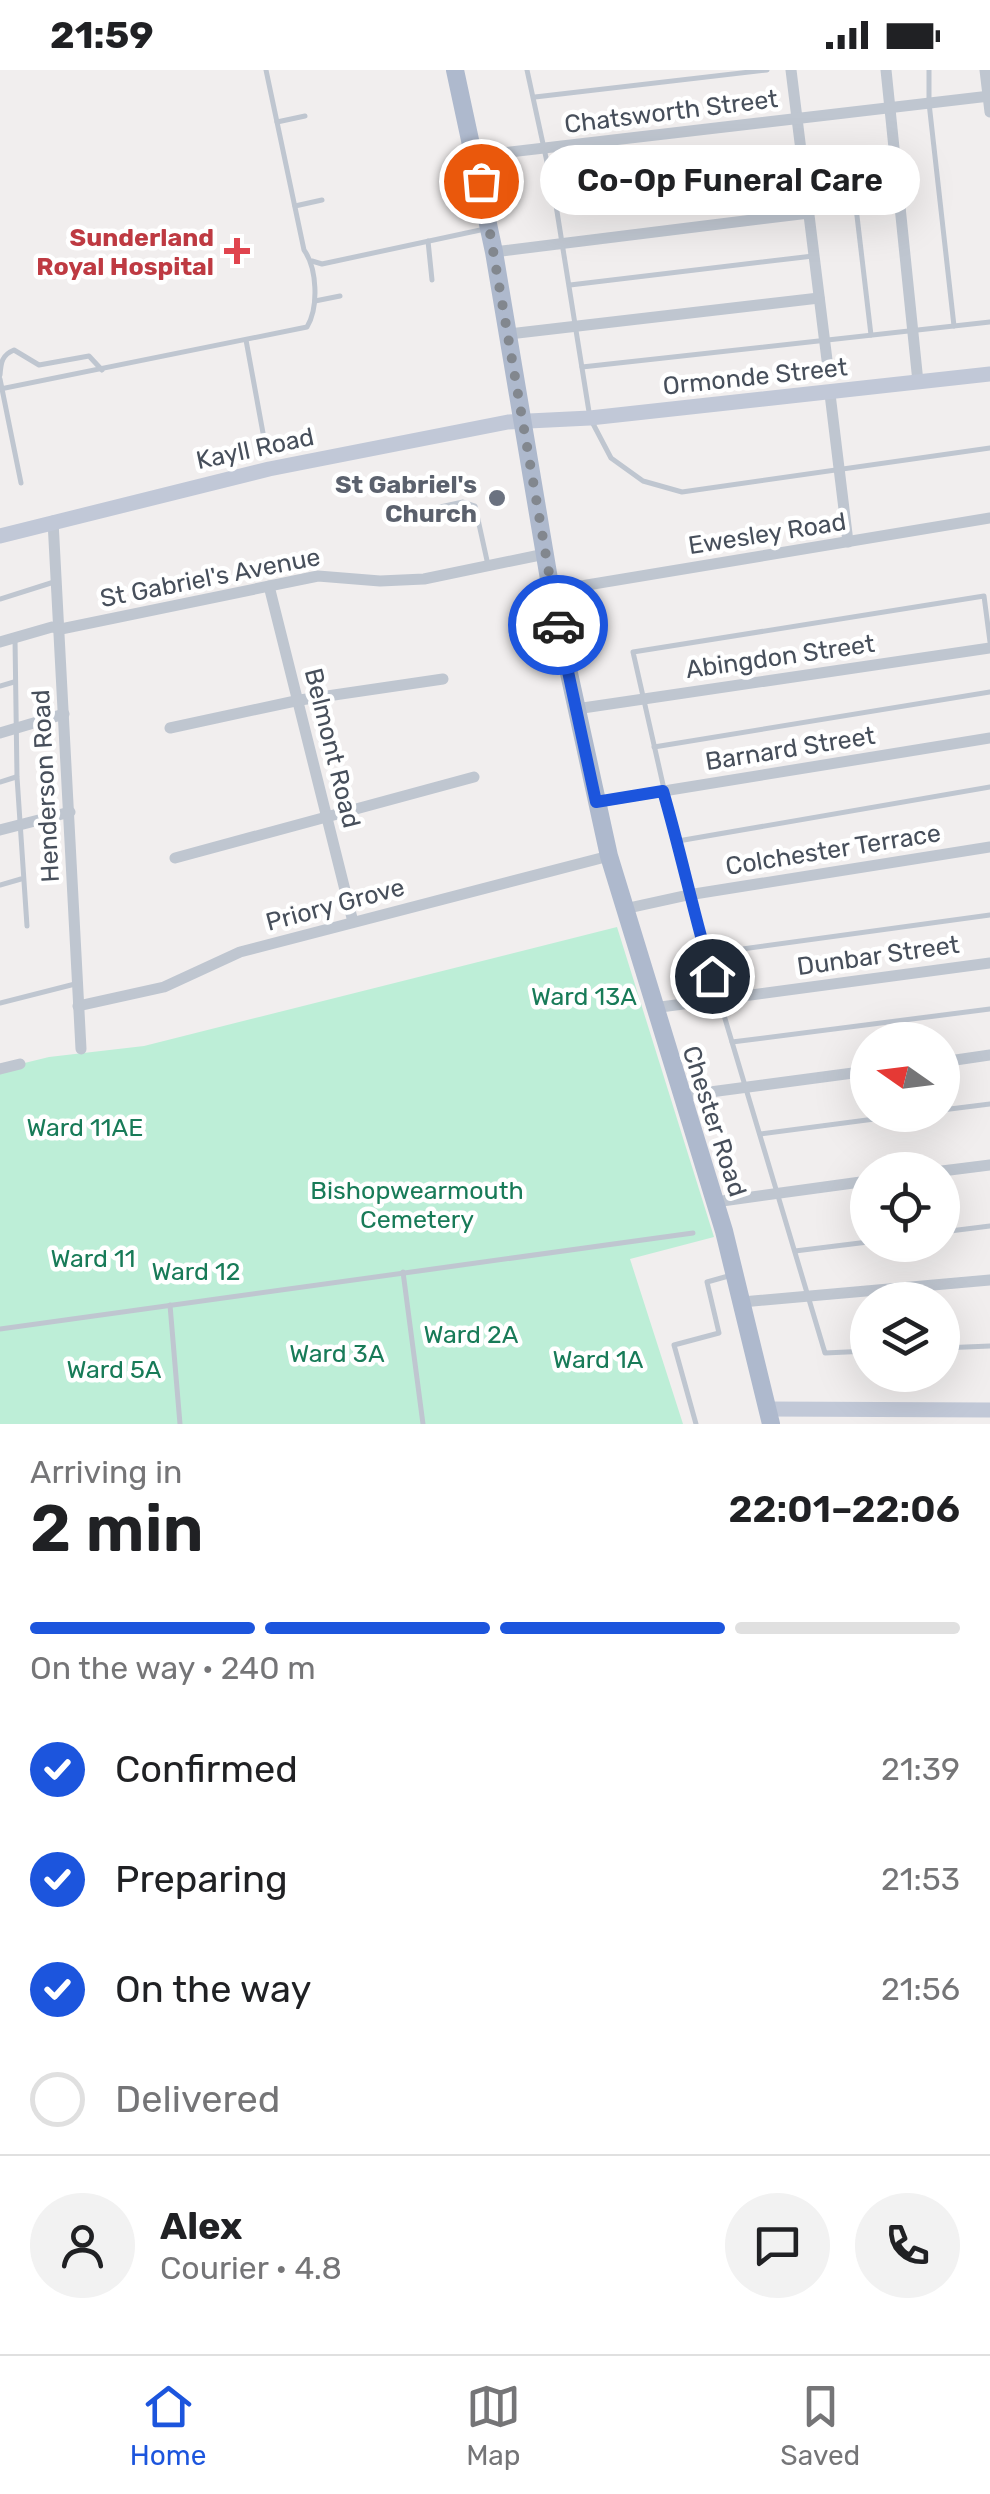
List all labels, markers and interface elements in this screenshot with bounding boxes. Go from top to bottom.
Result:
text: 21:59 [50,12,154,58]
street label: Chatsworth Street [563,84,780,139]
pin [439,139,524,224]
callout: Co-Op Funeral Care [541,146,921,216]
icon: bag [454,154,509,209]
text: Co-Op Funeral Care [577,161,883,199]
place label: Sunderland Royal Hospital [36,223,214,281]
marker: Sunderland Royal Hospital [224,238,250,264]
street label: Ormonde Street [661,352,849,401]
street label: Kayll Road [194,422,317,475]
place label: St Gabriel's Church [335,470,477,528]
marker: St Gabriel's Church [486,487,508,509]
street label: Ewesley Road [686,507,848,560]
street label: St Gabriel's Avenue [98,542,323,613]
courier [508,575,608,675]
icon: car [531,598,586,653]
street label: Abingdon Street [684,629,877,684]
street label: Belmont Road [299,665,366,831]
street label: Henderson Road [26,689,65,883]
street label: Barnard Street [703,721,877,776]
street label: Colchester Terrace [723,818,943,881]
street label: Priory Grove [263,872,408,937]
street label: Dunbar Street [795,930,961,981]
pin [670,934,755,1019]
icon: home [685,949,740,1004]
park label: Ward 13A [531,982,637,1011]
north arrow [850,1022,960,1132]
map controls [850,1022,960,1392]
street label: Chester Road [677,1042,753,1200]
park label: Ward 11AE [27,1113,143,1142]
button: locate [850,1152,960,1262]
park label: Bishopwearmouth Cemetery [310,1176,524,1234]
park label: Ward 11 [51,1244,135,1273]
park label: Ward 12 [152,1257,240,1286]
button: layers [850,1282,960,1392]
park label: Ward 2A [424,1320,519,1349]
park label: Ward 3A [289,1339,385,1368]
park label: Ward 1A [553,1345,644,1374]
park label: Ward 5A [66,1355,162,1384]
text: Arriving in [30,1453,182,1491]
text: 22:01–22:06 [728,1486,960,1532]
text: 2 min [30,1490,204,1567]
text: On the way · 240 m [30,1649,316,1687]
icon: check [30,1742,85,1797]
text: Confirmed [115,1746,298,1792]
text: 21:39 [881,1750,960,1788]
icon: check [30,1852,85,1907]
text: Preparing [115,1856,288,1902]
text: 21:53 [881,1860,960,1898]
icon: check [30,1962,85,2017]
text: On the way [115,1966,311,2012]
text: 21:56 [881,1970,960,2008]
text: Delivered [115,2076,280,2122]
button: person [30,2193,135,2298]
button: chat [725,2193,830,2298]
button: phone [855,2193,960,2298]
text: Alex [160,2203,242,2249]
text: Courier · 4.8 [160,2249,342,2287]
tab: Home [130,2379,206,2472]
tab: Map [466,2379,521,2472]
tab: Saved [780,2379,860,2472]

